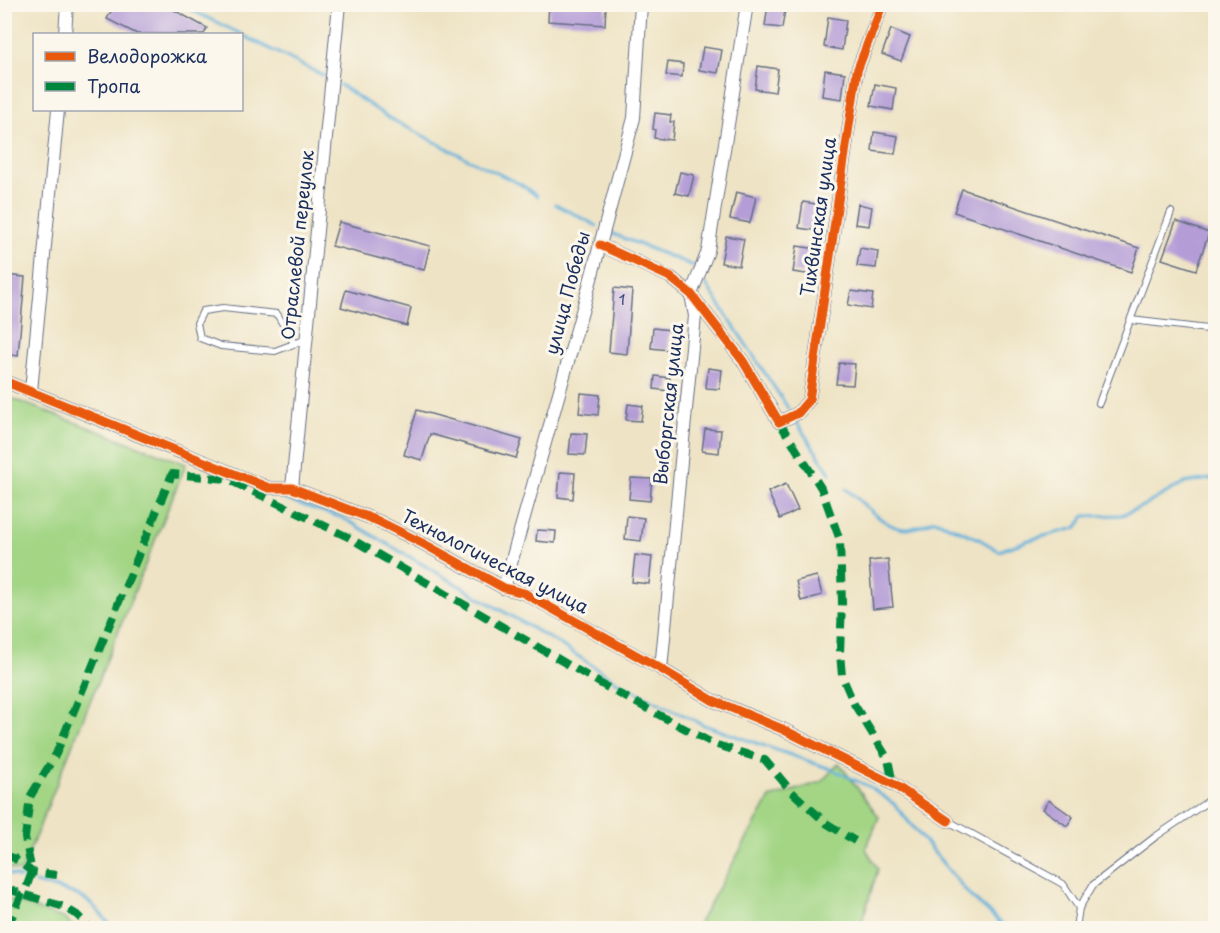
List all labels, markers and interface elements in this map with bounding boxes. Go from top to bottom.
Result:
legend [33,33,243,111]
text: Велодорожка [87,42,208,69]
text: Тропа [87,72,140,99]
street label: Тихвинская улица [793,135,842,298]
street label: Отраслевой переулок [273,148,320,341]
street label: улица Победы [537,228,596,357]
house number: 1 [619,287,625,310]
street label: Выборгская улица [646,321,690,486]
street label: Технологическая улица [398,502,594,620]

